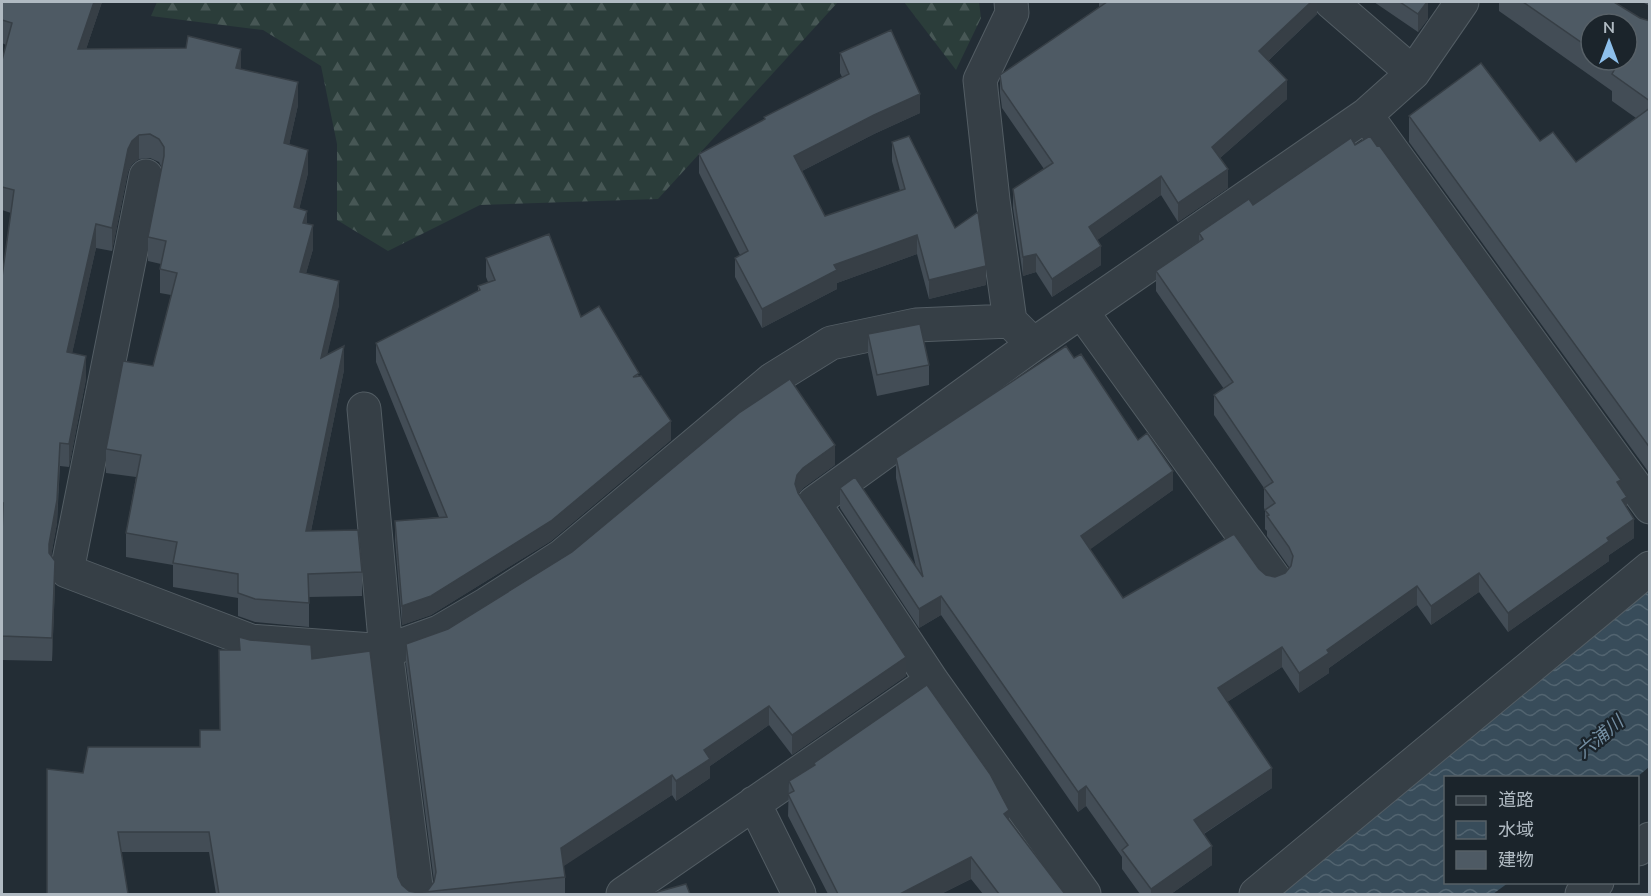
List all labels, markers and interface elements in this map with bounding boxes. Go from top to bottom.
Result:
north arrow [1579,12,1639,72]
text: N [1603,17,1615,39]
water label: 六浦川 [1572,709,1630,764]
legend [1444,776,1639,884]
text: 道路 [1498,788,1534,812]
text: 水域 [1498,818,1534,842]
text: 建物 [1498,848,1534,872]

